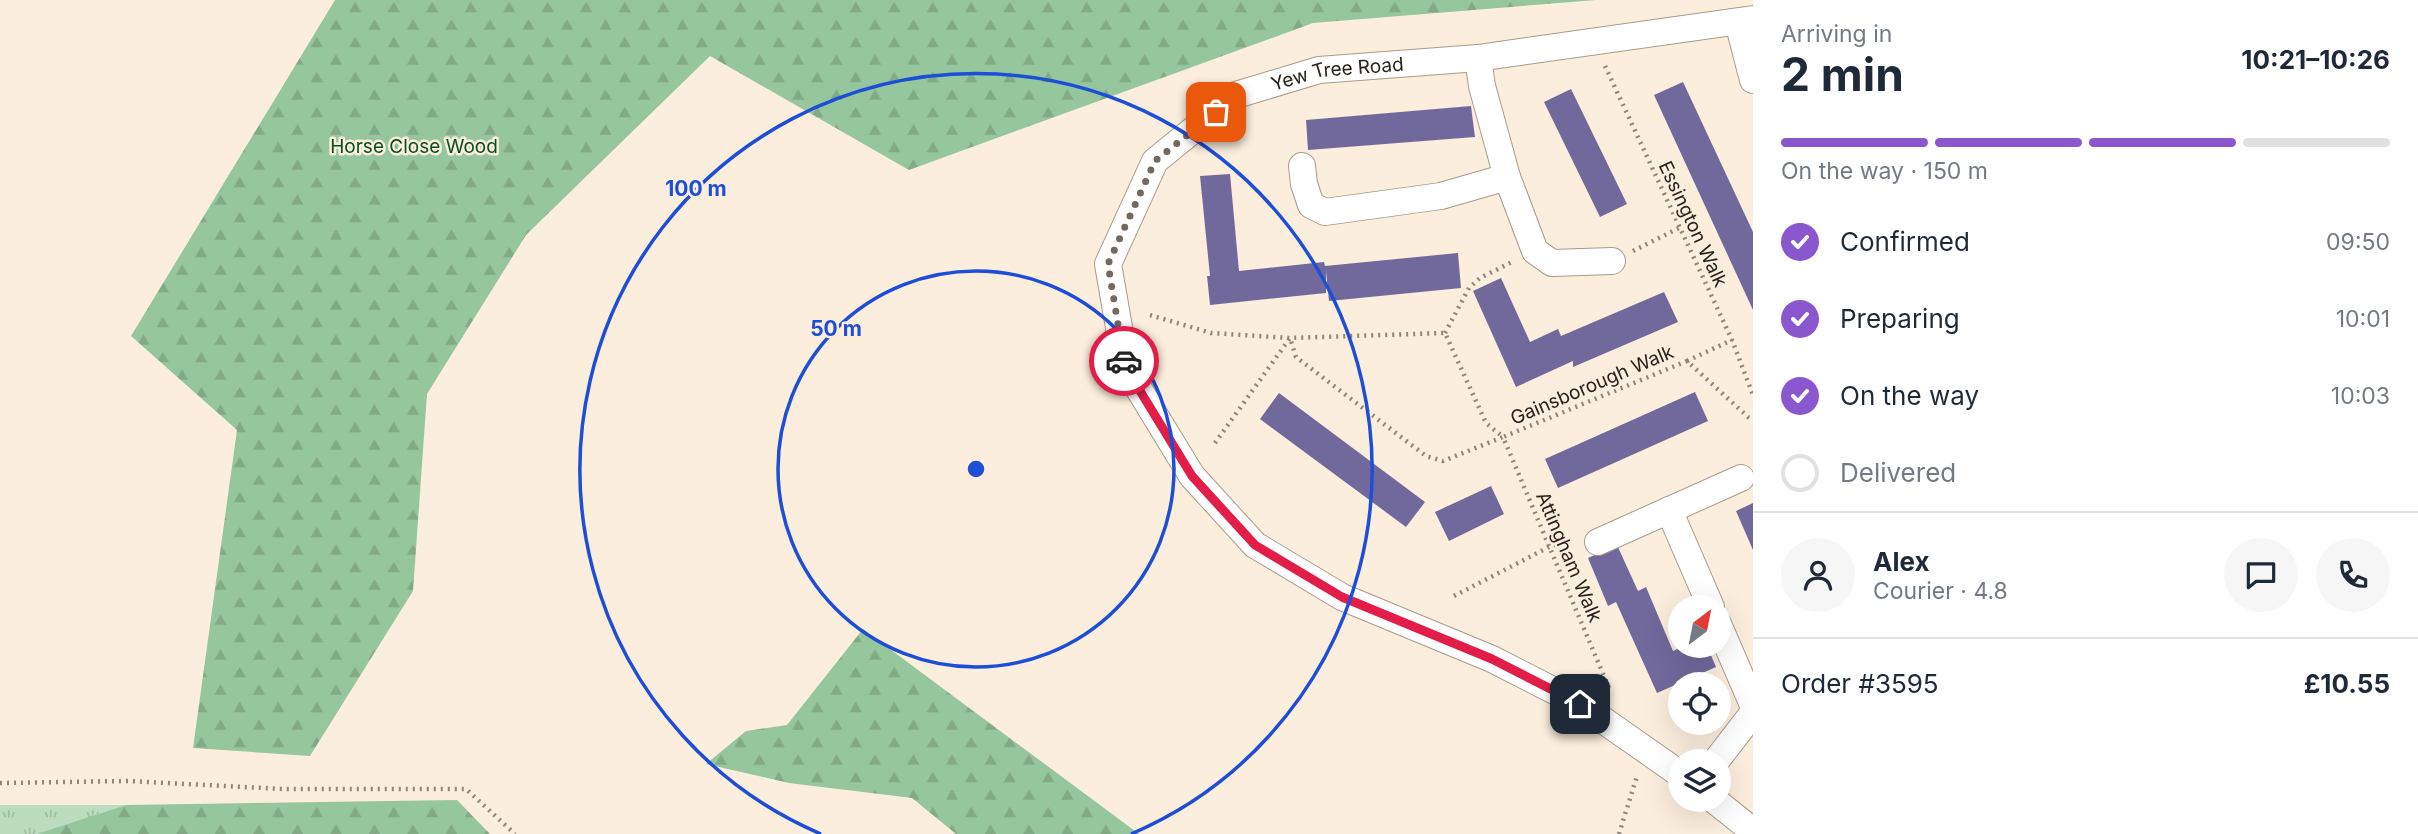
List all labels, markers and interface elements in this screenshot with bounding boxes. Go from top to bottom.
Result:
text: Arriving in [1781,20,1892,48]
text: 10:21–10:26 [2241,44,2390,75]
text: 2 min [1781,46,1904,102]
street label: Yew Tree Road [1268,52,1404,95]
pin [1186,82,1246,142]
icon: bag [1197,93,1235,131]
park label: Horse Close Wood [330,135,498,158]
street label: Essington Walk [1654,157,1732,291]
text: On the way · 150 m [1781,157,1988,185]
text: 100 m [665,176,727,201]
icon: check [1781,223,1819,261]
text: Confirmed [1840,226,1970,257]
text: 09:50 [2326,228,2390,256]
icon: check [1781,300,1819,338]
text: Preparing [1840,303,1960,334]
text: 10:01 [2336,305,2390,333]
text: 50 m [810,316,862,341]
courier [1089,326,1159,396]
street label: Gainsborough Walk [1507,340,1678,430]
icon: car [1105,342,1143,380]
icon: check [1781,377,1819,415]
text: On the way [1840,380,1979,411]
text: 10:03 [2331,382,2390,410]
centre of rings [964,457,988,481]
text: Delivered [1840,457,1956,488]
street label: Attingham Walk [1531,488,1607,626]
button: person [1781,538,1855,612]
button: chat [2224,538,2298,612]
button: phone [2316,538,2390,612]
text: Alex [1873,546,1930,577]
text: Courier · 4.8 [1873,577,2008,605]
north arrow [1668,595,1731,658]
map controls [1668,595,1731,812]
text: Order #3595 [1781,668,1939,699]
text: £10.55 [2304,668,2390,699]
button: locate [1668,672,1731,735]
pin [1550,674,1610,734]
icon: home [1561,685,1599,723]
button: layers [1668,749,1731,812]

